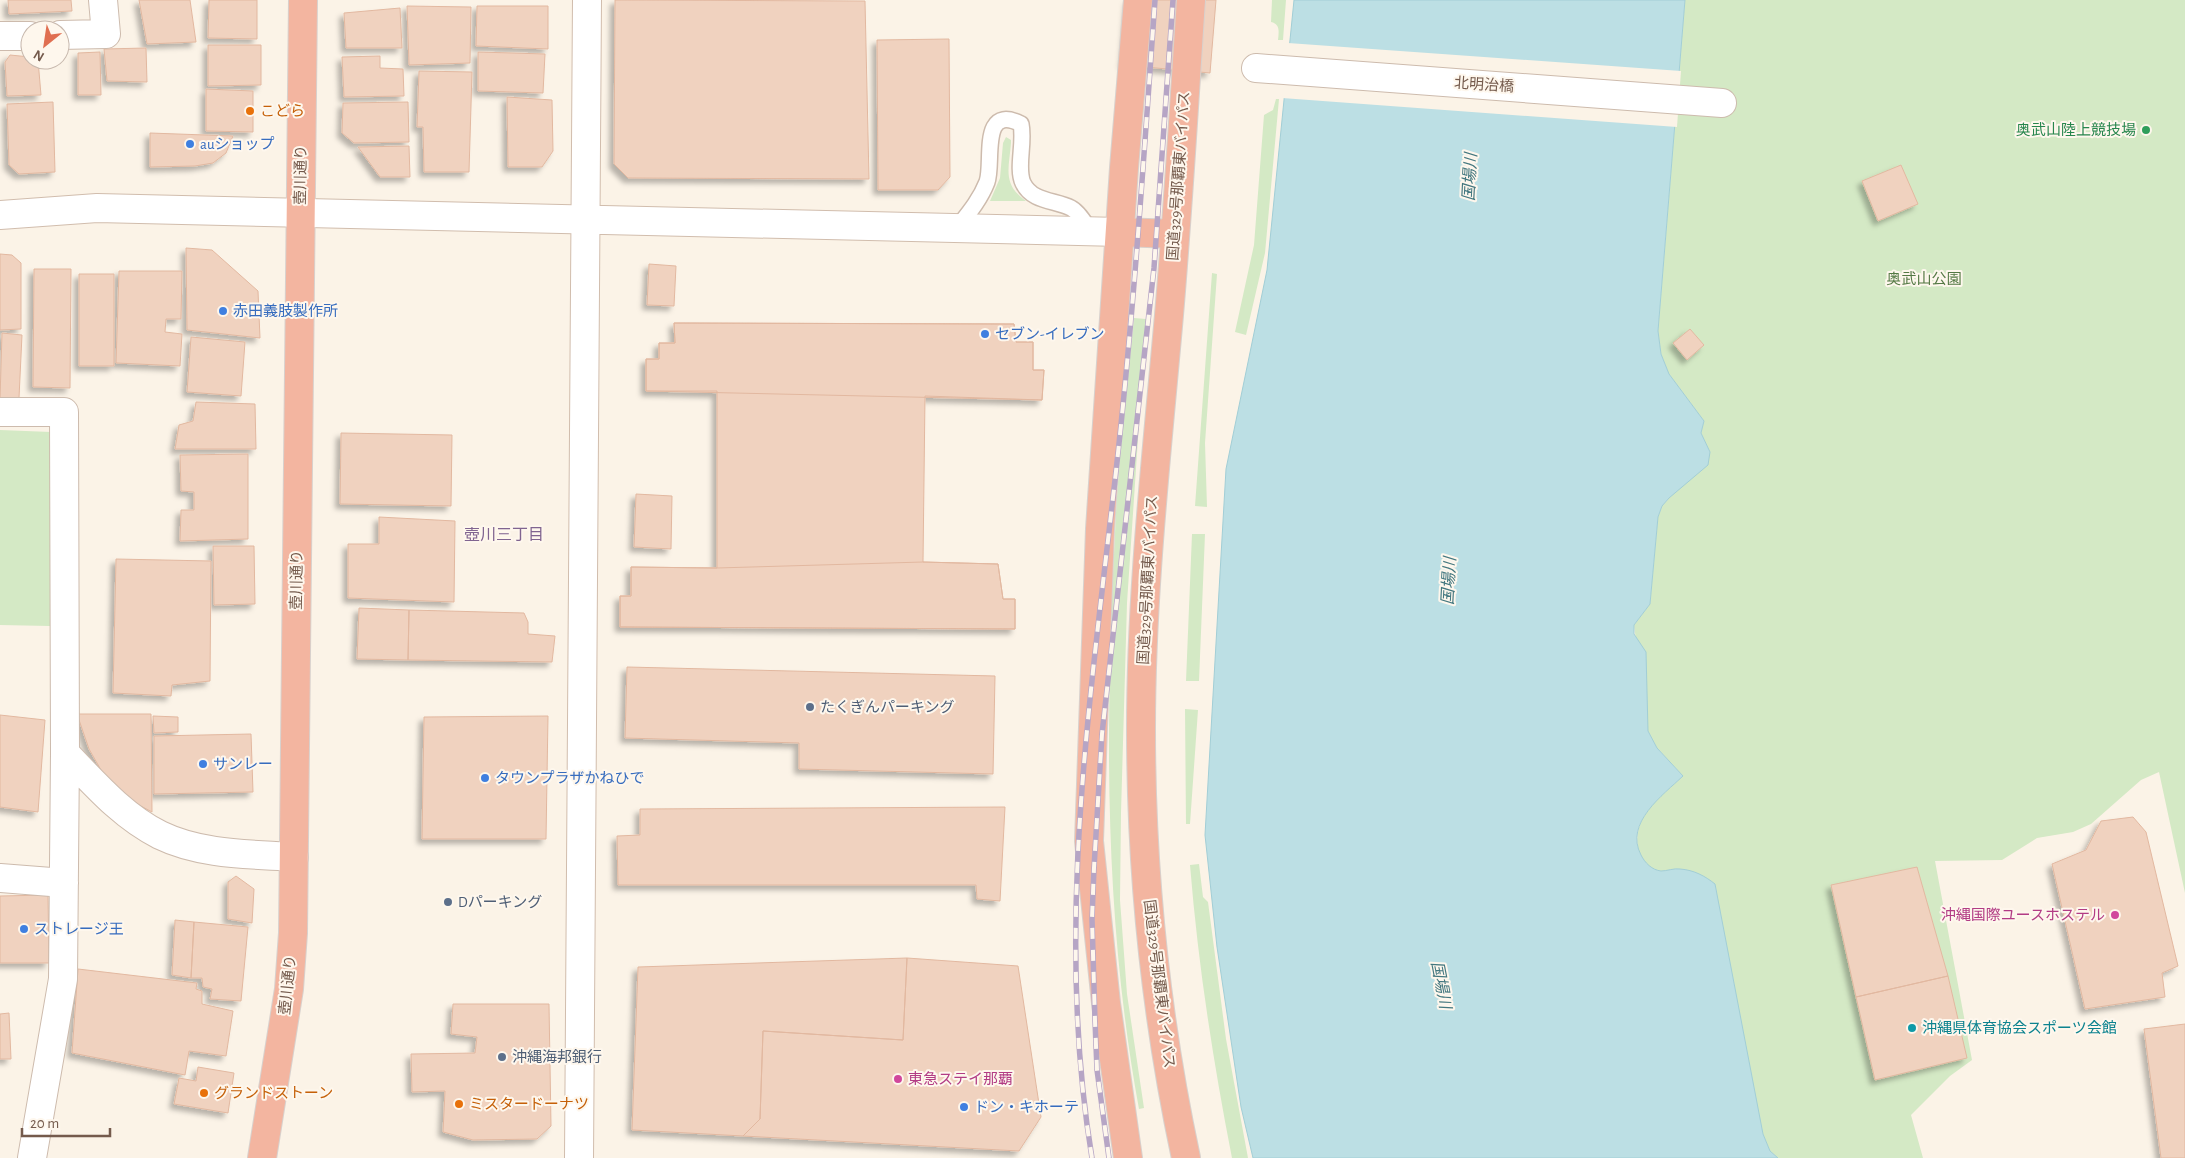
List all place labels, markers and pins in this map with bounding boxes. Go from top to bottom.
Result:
place label: こどら [260,103,305,119]
marker: こどら [244,105,256,117]
place label: 奥武山陸上競技場 [2016,122,2136,138]
marker: 奥武山陸上競技場 [2140,124,2152,136]
place label: auショップ [200,136,275,152]
marker: auショップ [184,138,196,150]
place label: 赤田義肢製作所 [233,303,338,319]
marker: 赤田義肢製作所 [217,305,229,317]
place label: セブン-イレブン [995,326,1105,342]
marker: セブン-イレブン [979,328,991,340]
place label: たくぎんパーキング [820,699,955,715]
marker: たくぎんパーキング [804,701,816,713]
place label: サンレー [213,757,273,772]
marker: サンレー [197,758,209,770]
place label: タウンプラザかねひで [495,770,645,786]
marker: タウンプラザかねひで [479,772,491,784]
place label: Dパーキング [458,894,542,910]
marker: Dパーキング [442,896,454,908]
place label: 沖縄国際ユースホステル [1941,907,2105,923]
marker: 沖縄国際ユースホステル [2109,909,2121,921]
place label: ストレージ王 [34,922,124,937]
marker: ストレージ王 [18,923,30,935]
place label: 沖縄県体育協会スポーツ会館 [1922,1019,2117,1036]
marker: 沖縄県体育協会スポーツ会館 [1906,1022,1918,1034]
place label: 沖縄海邦銀行 [512,1049,602,1065]
marker: 沖縄海邦銀行 [496,1051,508,1063]
place label: 東急ステイ那覇 [908,1071,1013,1087]
marker: 東急ステイ那覇 [892,1073,904,1085]
place label: グランドストーン [214,1085,333,1101]
marker: グランドストーン [198,1087,210,1099]
place label: ミスタードーナツ [469,1096,589,1112]
marker: ミスタードーナツ [453,1098,465,1110]
place label: ドン・キホーテ [974,1100,1079,1115]
marker: ドン・キホーテ [958,1101,970,1113]

